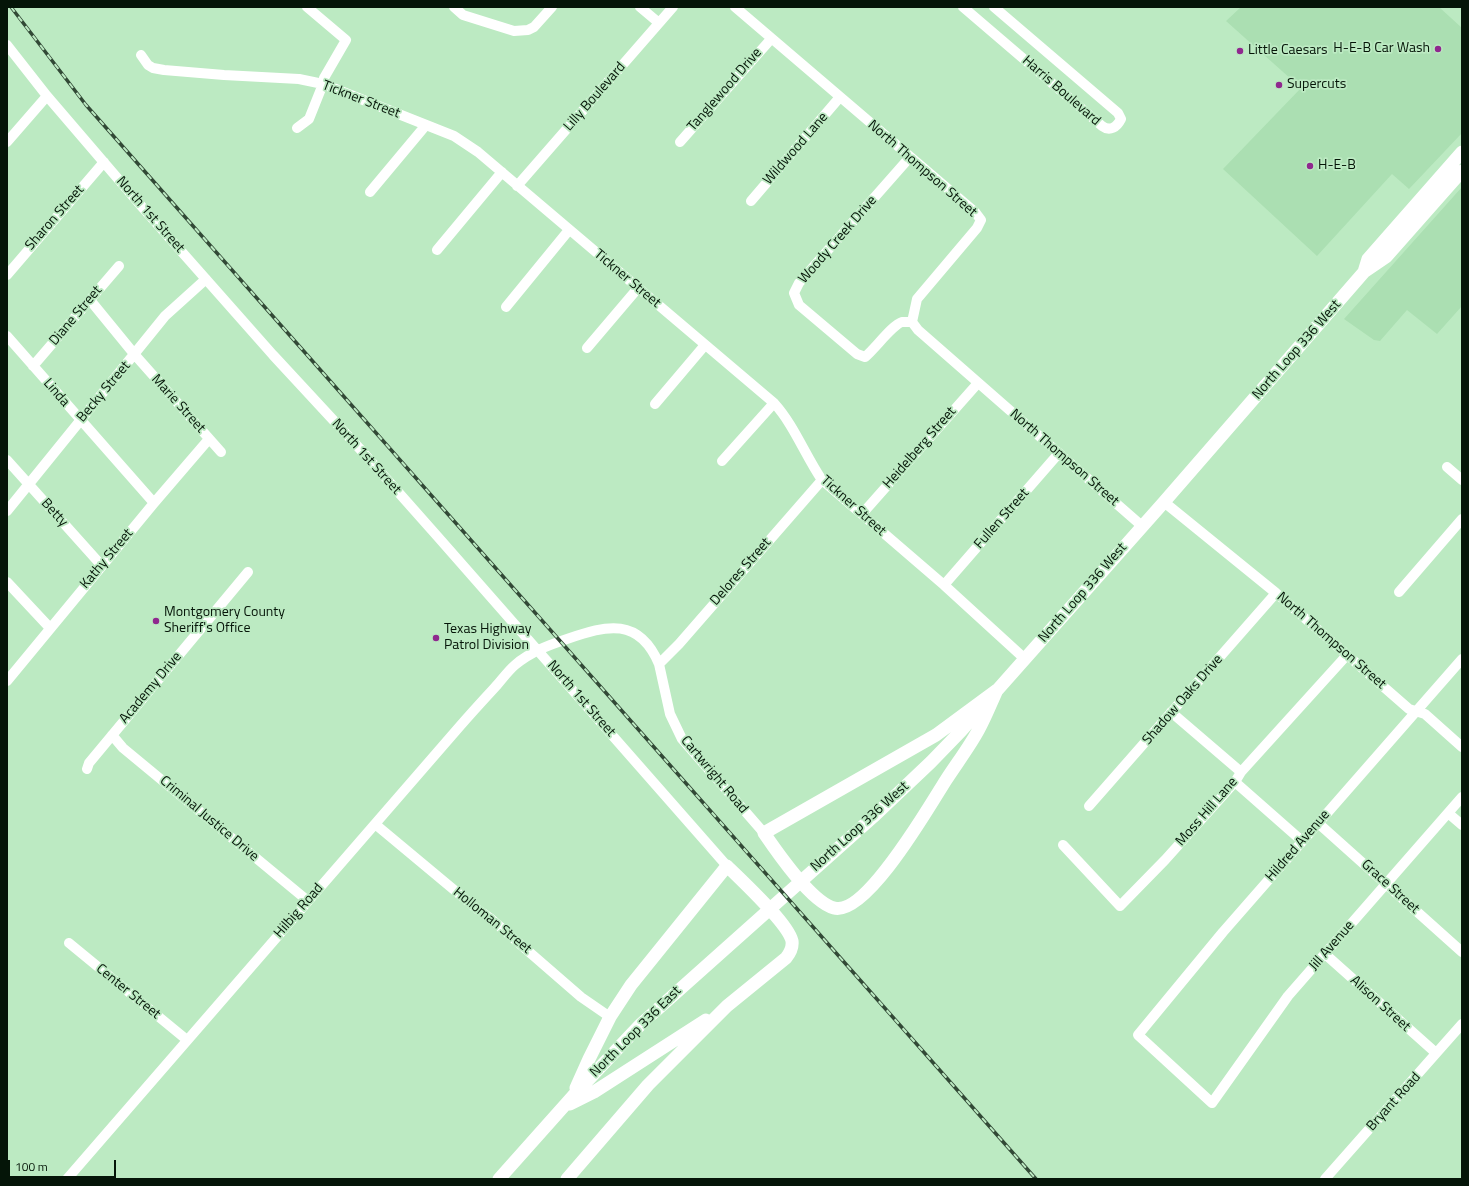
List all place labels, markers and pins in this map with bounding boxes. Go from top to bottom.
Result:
place label: H-E-B Car Wash [1333,41,1430,57]
place label: Little Caesars [1248,43,1328,59]
marker: H-E-B Car Wash [1433,44,1443,54]
marker: Little Caesars [1235,46,1245,56]
place label: Supercuts [1287,77,1346,93]
marker: Supercuts [1274,80,1284,90]
place label: H-E-B [1318,158,1356,174]
marker: H-E-B [1305,161,1315,171]
place label: Montgomery County Sheriff's Office [164,605,285,638]
marker: Montgomery County Sheriff's Office [151,616,161,626]
place label: Texas Highway Patrol Division [444,622,531,654]
marker: Texas Highway Patrol Division [431,633,441,643]

